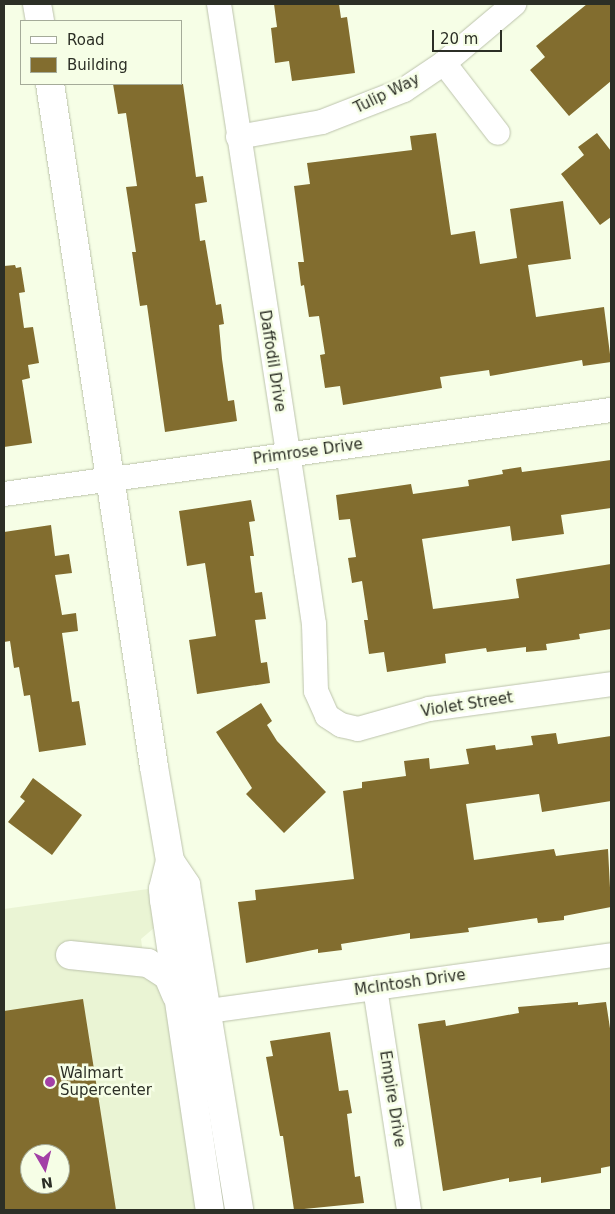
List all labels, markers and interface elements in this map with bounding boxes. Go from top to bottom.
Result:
legend [20,20,182,85]
scale bar [435,20,505,52]
text: 20 m [440,30,478,48]
text: Road [67,31,105,49]
text: Building [67,56,128,74]
street label: Tulip Way [351,70,423,118]
street label: Daffodil Drive [255,309,289,413]
street label: Primrose Drive [252,435,364,469]
street label: Violet Street [420,689,514,721]
street label: McIntosh Drive [353,966,467,1000]
street label: Empire Drive [375,1049,409,1149]
place label: Walmart Supercenter [60,1064,152,1099]
marker: Walmart Supercenter [44,1076,56,1088]
north arrow [20,1144,70,1194]
text: N [40,1174,54,1192]

